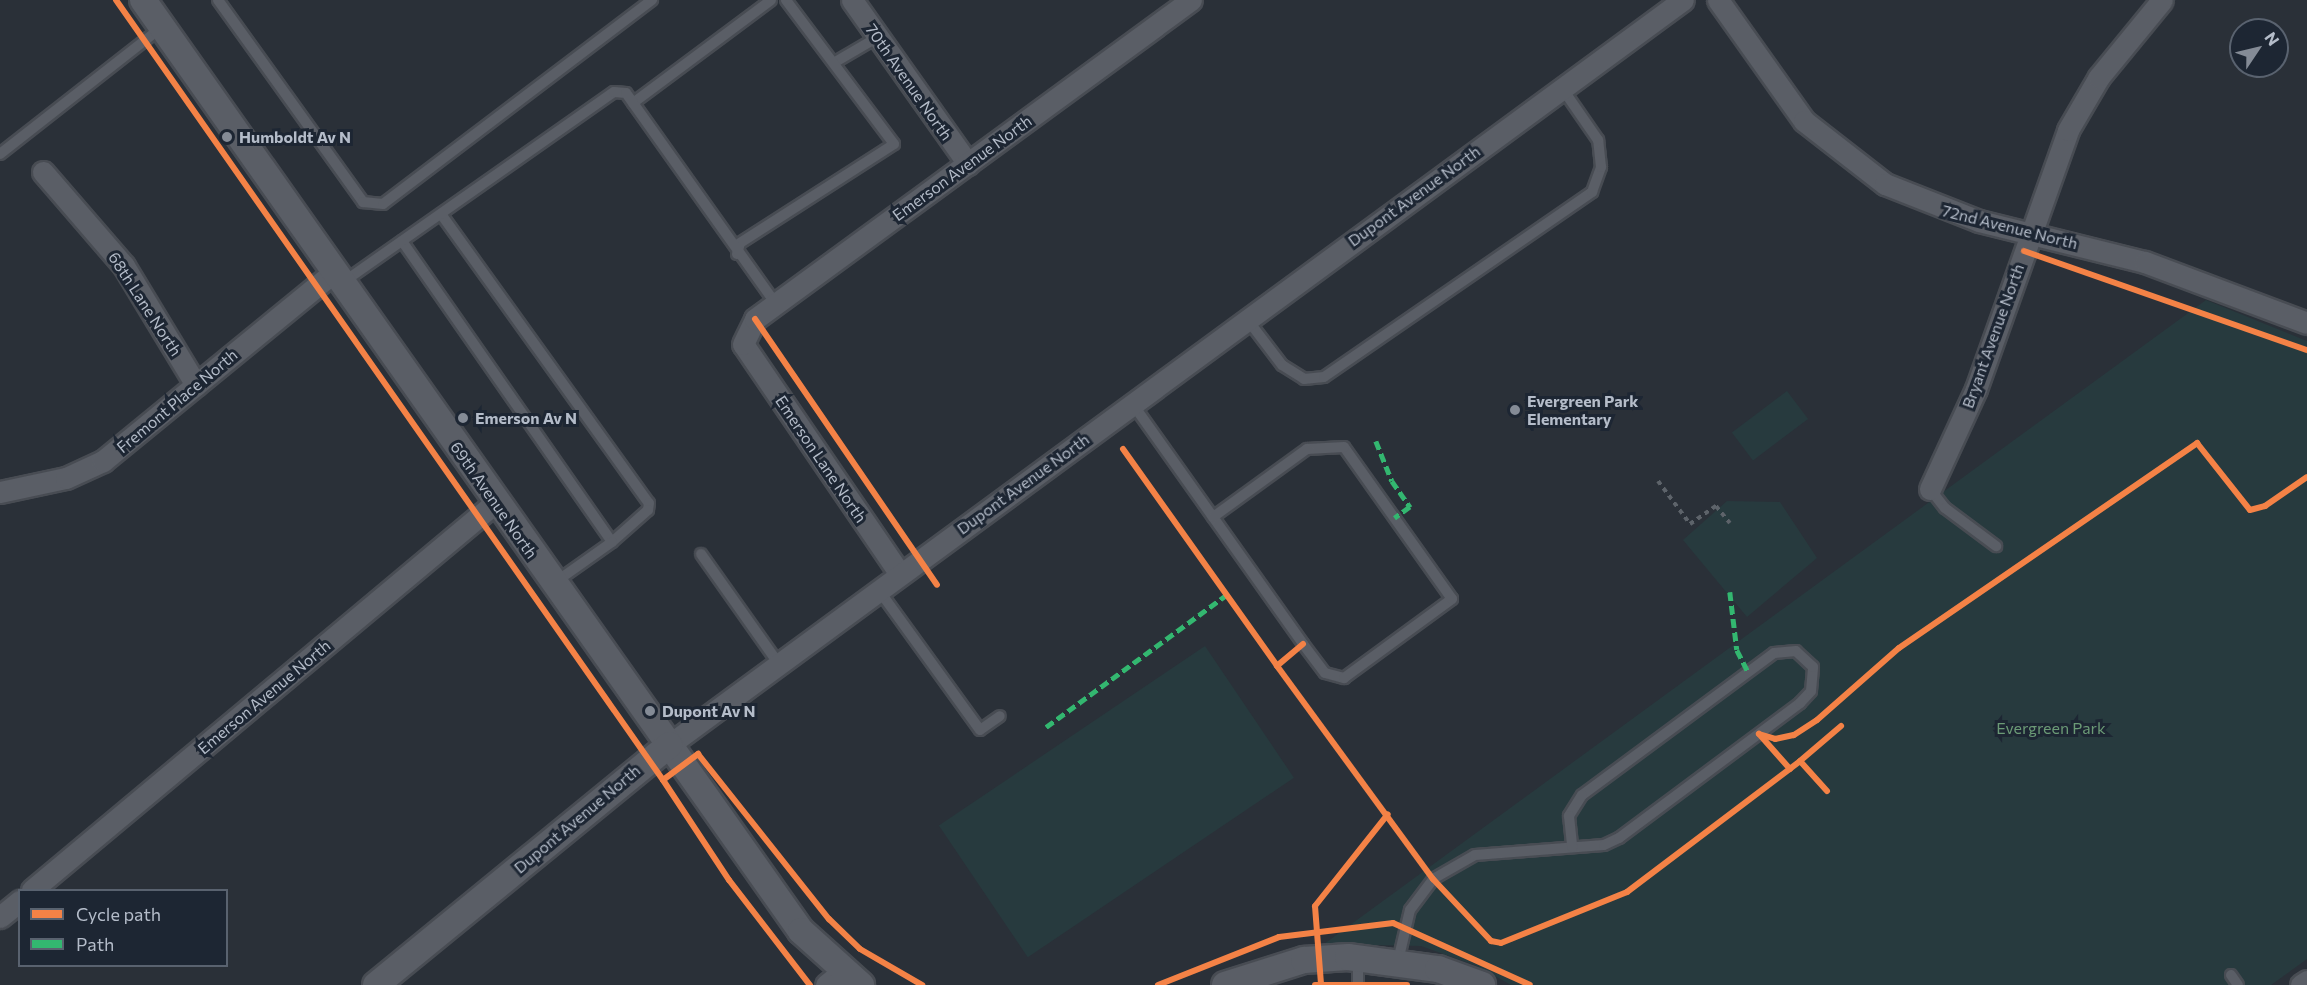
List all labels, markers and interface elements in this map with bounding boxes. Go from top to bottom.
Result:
north arrow [2229,18,2289,78]
street label: 70th Avenue North [862,20,956,144]
text: N [2261,28,2284,49]
street label: Emerson Avenue North [889,111,1035,225]
place label: Humboldt Av N [239,127,351,147]
marker: Humboldt Av N [220,130,234,144]
street label: Dupont Avenue North [1344,142,1484,250]
street label: 72nd Avenue North [1940,201,2080,253]
street label: 68th Lane North [104,248,186,360]
street label: Bryant Avenue North [1958,261,2028,411]
street label: Fremont Place North [113,345,241,457]
place label: Evergreen Park Elementary [1527,391,1638,429]
street label: Emerson Lane North [771,392,871,526]
marker: Evergreen Park Elementary [1508,403,1522,417]
place label: Emerson Av N [475,408,577,428]
marker: Emerson Av N [456,411,470,425]
street label: Dupont Avenue North [953,430,1093,538]
street label: 69th Avenue North [447,438,541,562]
street label: Emerson Avenue North [194,636,334,758]
place label: Dupont Av N [662,701,755,721]
marker: Dupont Av N [643,704,657,718]
park label: Evergreen Park [1996,718,2106,738]
street label: Dupont Avenue North [510,761,644,877]
legend [18,889,228,967]
text: Cycle path [76,903,161,925]
text: Path [76,933,114,955]

